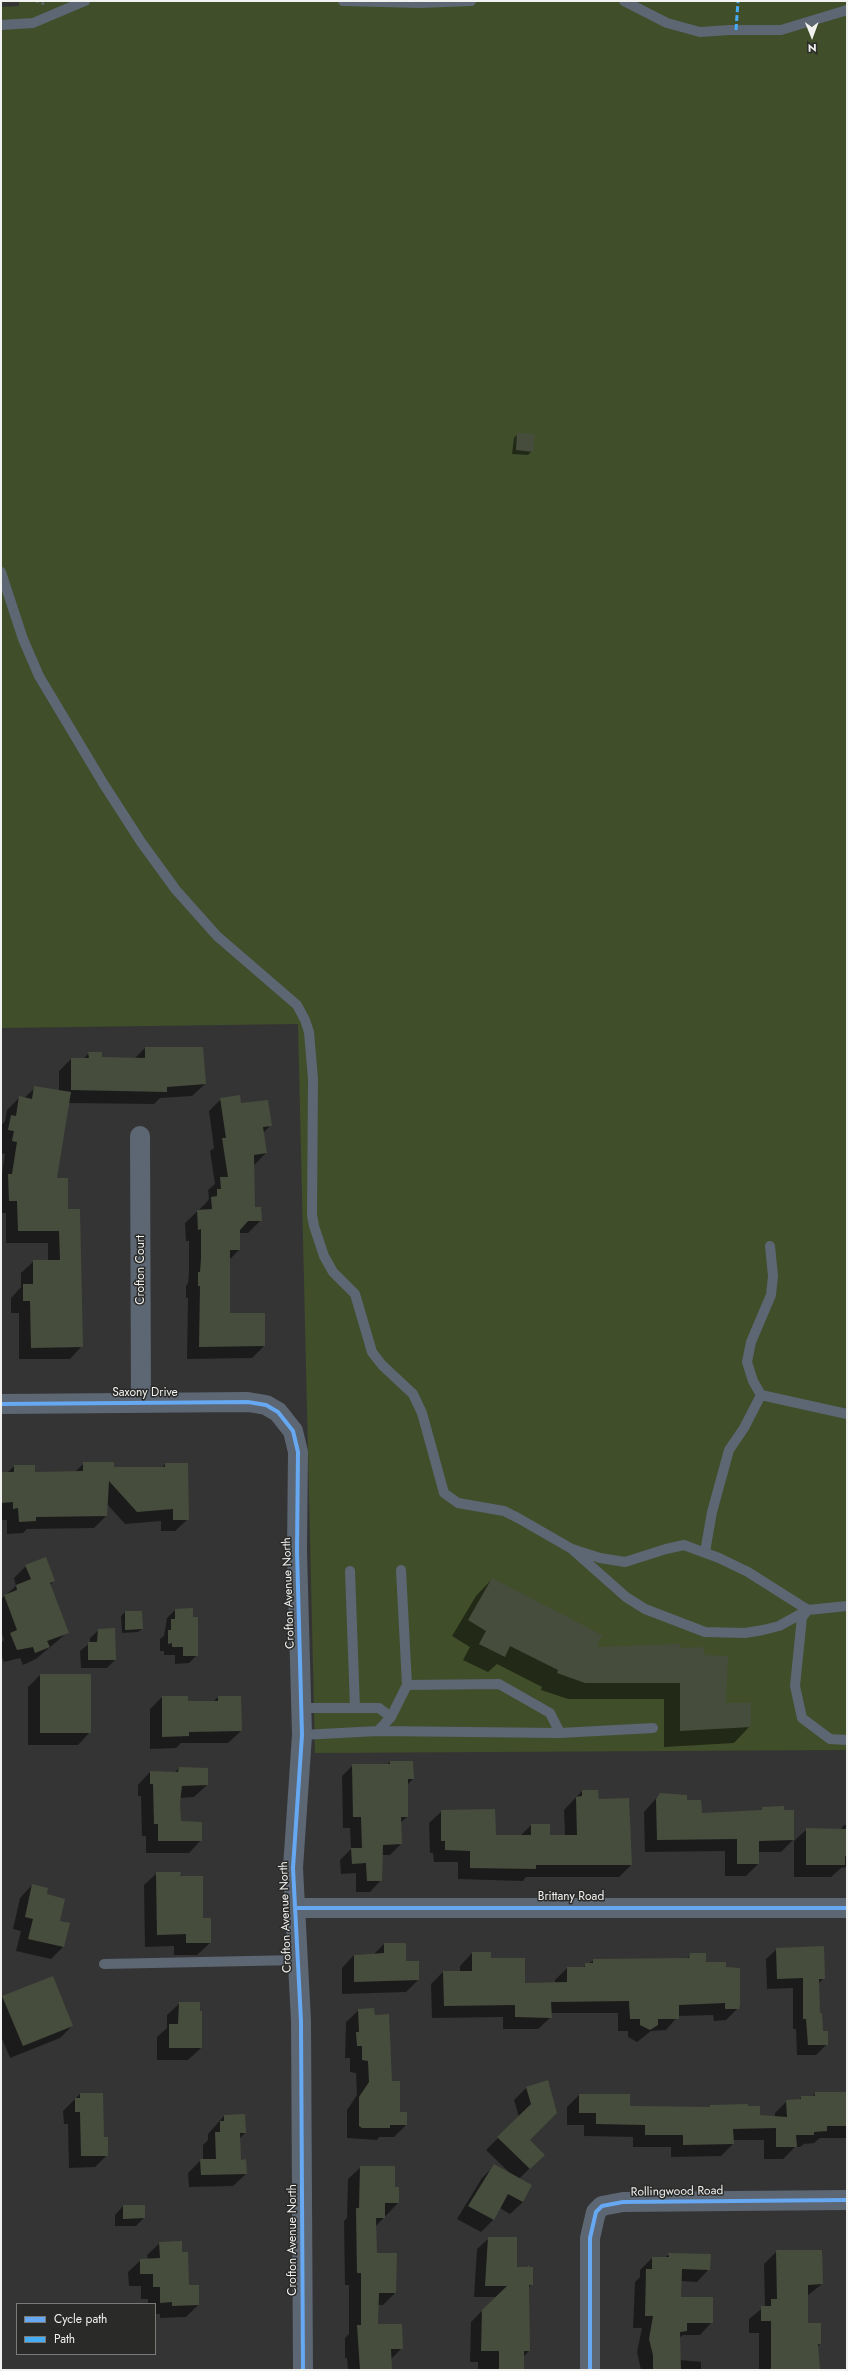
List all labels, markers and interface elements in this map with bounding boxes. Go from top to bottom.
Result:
north arrow [792,16,832,56]
text: N [808,40,817,56]
street label: Crofton Court [134,1235,148,1305]
street label: Saxony Drive [112,1386,178,1400]
street label: Crofton Avenue North [280,1537,298,1649]
street label: Crofton Avenue North [277,1861,295,1973]
street label: Brittany Road [538,1890,604,1904]
street label: Crofton Avenue North [286,2184,300,2296]
street label: Rollingwood Road [631,2184,723,2200]
legend [16,2303,156,2355]
text: Cycle path [54,2310,107,2328]
text: Path [54,2330,75,2348]

